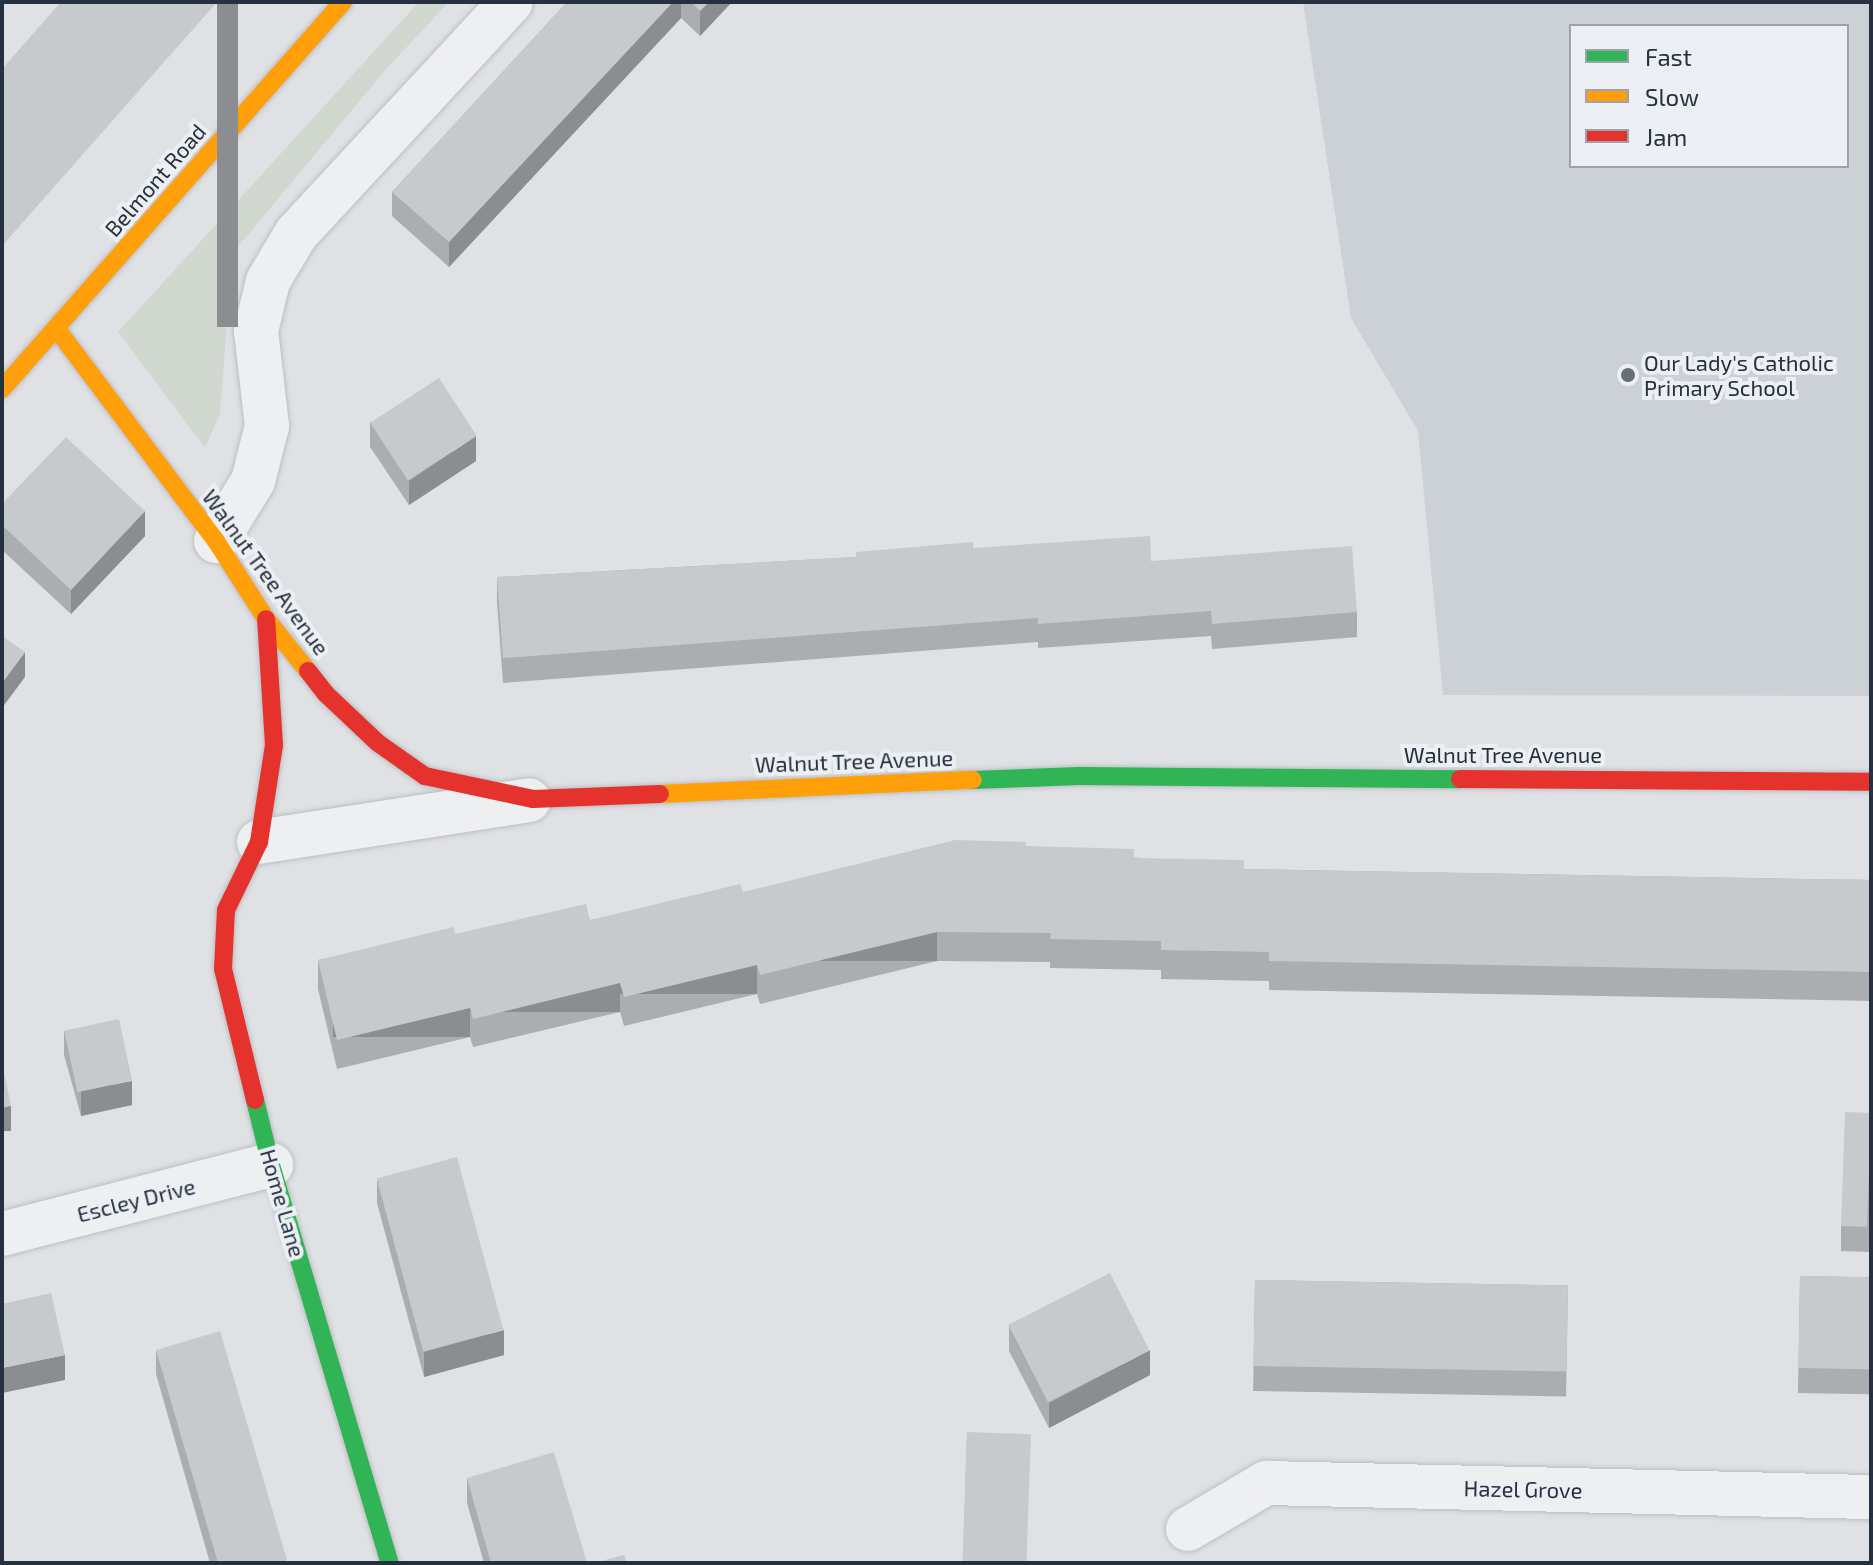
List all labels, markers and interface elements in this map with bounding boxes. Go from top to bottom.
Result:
legend [1569,24,1849,168]
text: Fast [1645,42,1692,71]
text: Slow [1645,82,1699,111]
street label: Belmont Road [99,118,211,242]
text: Jam [1645,122,1687,151]
place label: Our Lady's Catholic Primary School [1644,349,1834,400]
marker: Our Lady's Catholic Primary School [1619,366,1637,384]
street label: Walnut Tree Avenue [197,484,335,660]
street label: Walnut Tree Avenue [1403,742,1603,768]
street label: Walnut Tree Avenue [754,744,954,778]
street label: Home Lane [255,1146,311,1260]
street label: Escley Drive [74,1173,198,1227]
street label: Hazel Grove [1463,1475,1583,1503]

